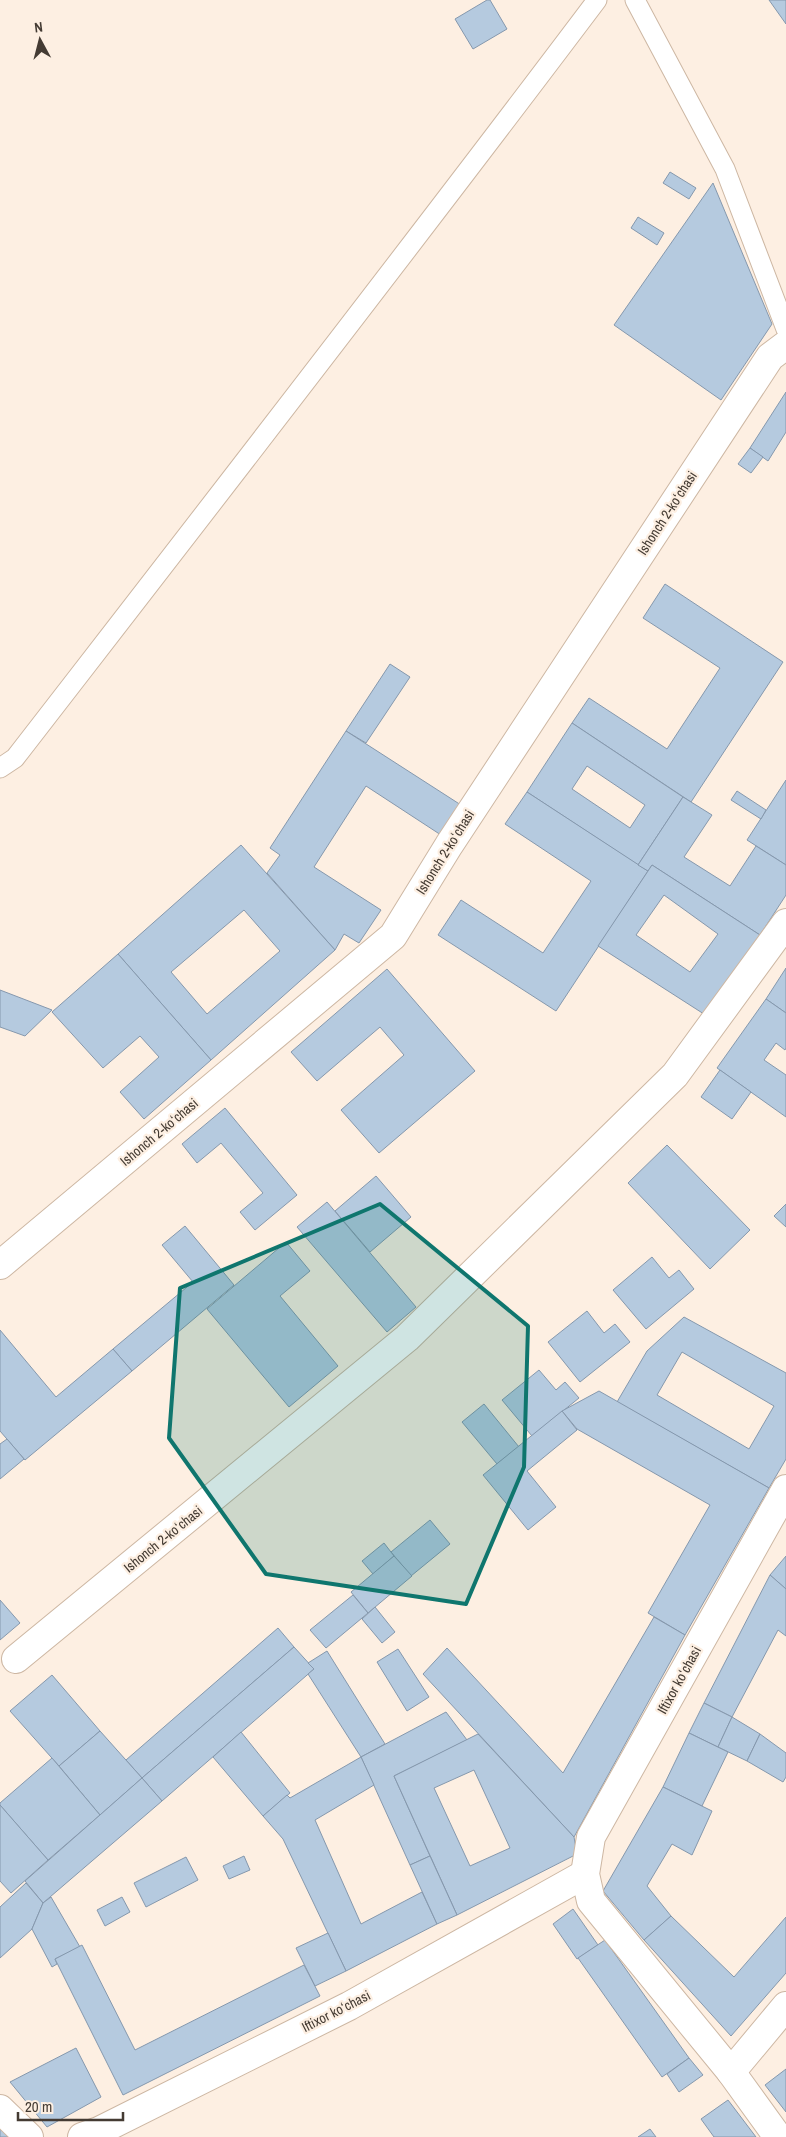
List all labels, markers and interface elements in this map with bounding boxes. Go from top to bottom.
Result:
north arrow [15,15,65,65]
text: N [33,18,44,37]
street label: Ishonch 2-koʻchasi [633,468,701,558]
street label: Ishonch 2-koʻchasi [412,806,478,898]
street label: Ishonch 2-koʻchasi [116,1094,202,1170]
street label: Ishonch 2-koʻchasi [120,1502,206,1576]
street label: Iftixor koʻchasi [653,1643,705,1717]
street label: Iftixor koʻchasi [299,1986,373,2036]
scale bar [18,2090,122,2122]
text: 20 m [25,2096,52,2117]

